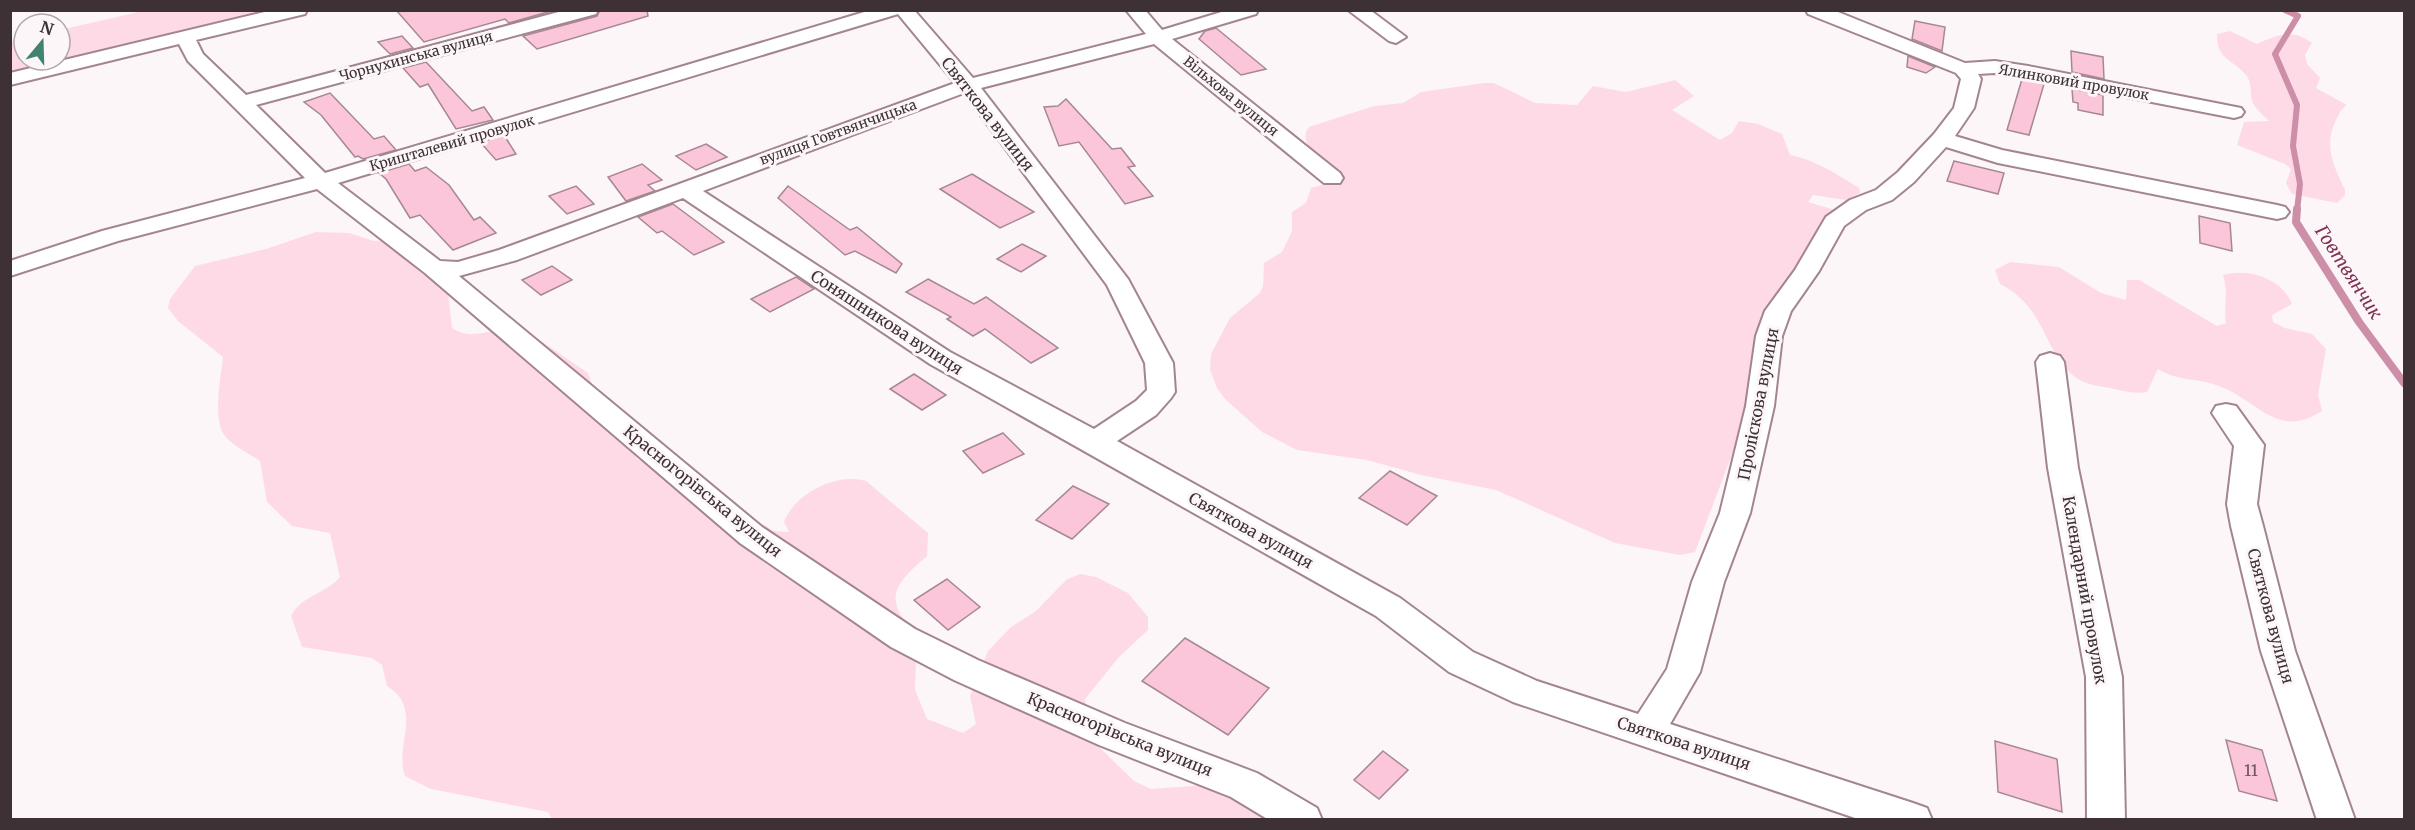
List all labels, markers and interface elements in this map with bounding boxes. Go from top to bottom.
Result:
north arrow [12,12,72,72]
text: N [38,16,56,39]
street label: Чорнухинська вулиця [337,27,495,85]
street label: Вільхова вулиця [1180,52,1282,140]
street label: Святкова вулиця [937,53,1039,175]
street label: Ялинковий провулок [1997,60,2151,104]
street label: вулиця Говтвянчицька [757,95,919,169]
street label: Кришталевий провулок [367,111,537,175]
water label: Говтвянчик [2310,221,2388,323]
street label: Соняшникова вулиця [807,265,967,379]
street label: Проліскова вулиця [1733,326,1783,482]
street label: Красногорівська вулиця [620,421,786,561]
street label: Святкова вулиця [1185,487,1317,573]
street label: Календарний провулок [2059,494,2111,686]
street label: Святкова вулиця [2243,546,2299,686]
street label: Красногорівська вулиця [1024,688,1216,780]
street label: Святкова вулиця [1615,712,1753,774]
house number: 11 [2244,760,2258,780]

